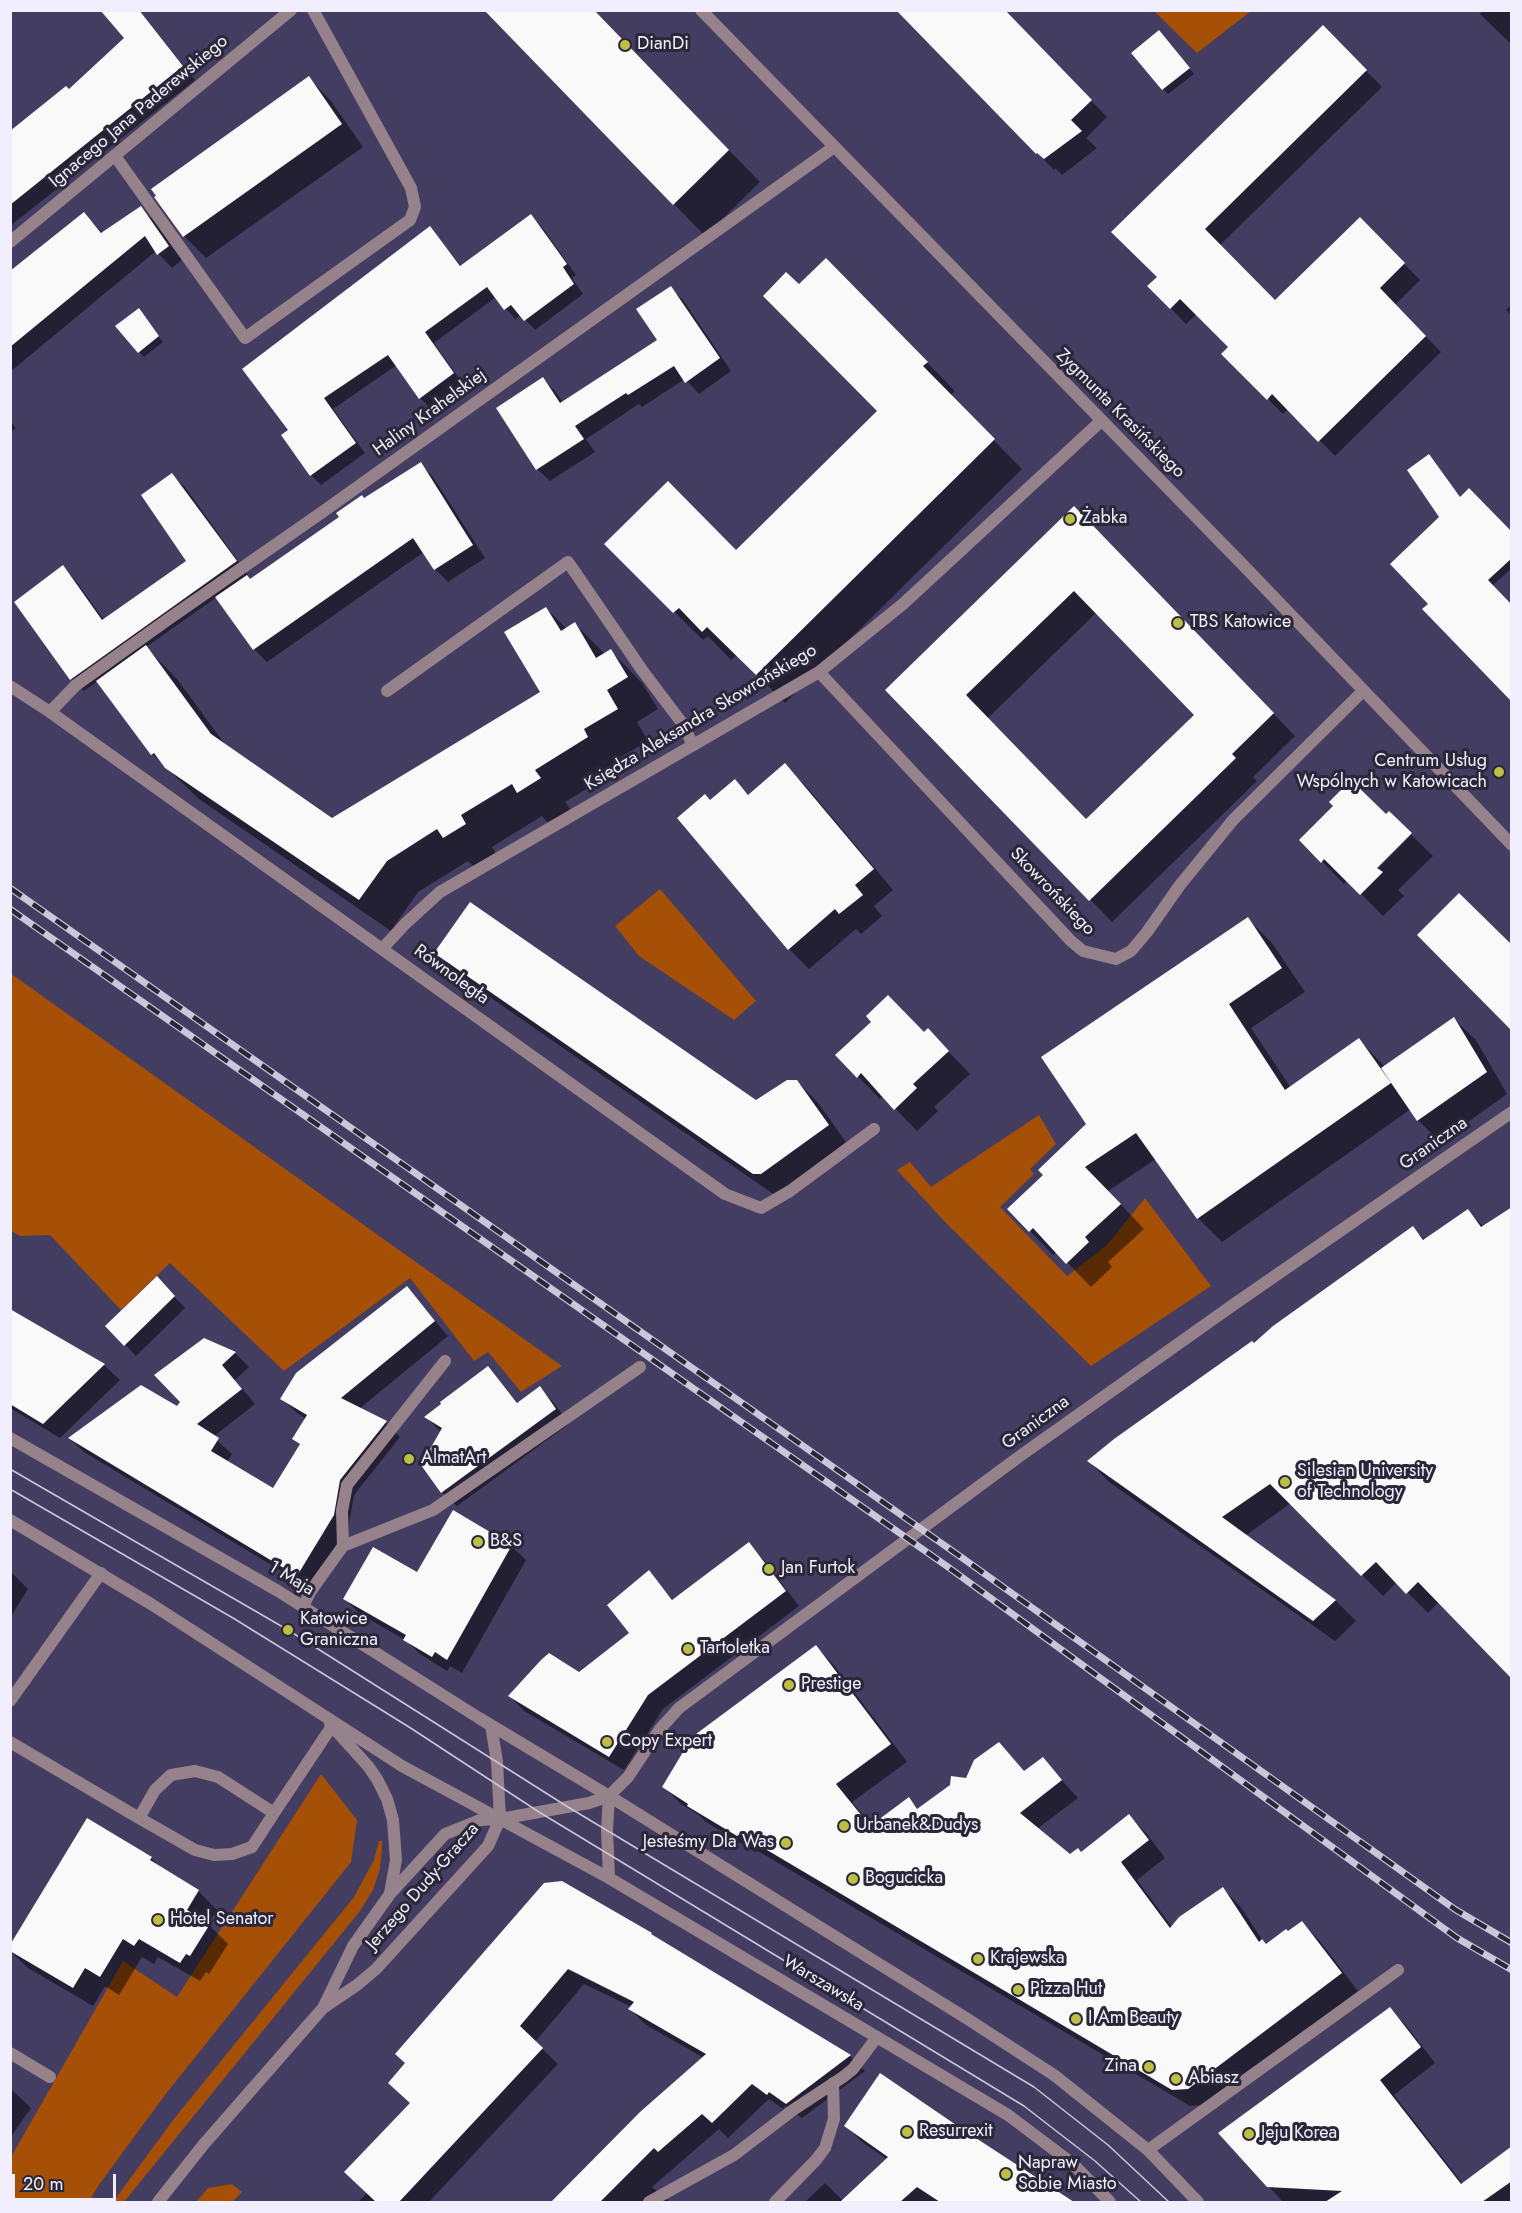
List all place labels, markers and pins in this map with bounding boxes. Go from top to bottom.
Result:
place label: DianDi [637,34,689,56]
marker: DianDi [618,38,632,52]
place label: Żabka [1082,508,1127,530]
marker: Żabka [1063,512,1077,526]
place label: TBS Katowice [1190,612,1291,634]
marker: TBS Katowice [1171,616,1185,630]
place label: Centrum Usług Wspólnych w Katowicach [1296,751,1487,794]
marker: Centrum Usług Wspólnych w Katowicach [1492,765,1506,779]
place label: AlmatArt [421,1448,486,1470]
marker: AlmatArt [402,1452,416,1466]
place label: Silesian University of Technology [1297,1461,1433,1504]
marker: Silesian University of Technology [1278,1475,1292,1489]
place label: B&S [490,1531,522,1553]
marker: B&S [471,1535,485,1549]
place label: Jan Furtok [781,1558,855,1580]
marker: Jan Furtok [762,1562,776,1576]
place label: Katowice Graniczna [300,1609,378,1652]
marker: Katowice Graniczna [281,1623,295,1637]
place label: Tartoletka [700,1638,770,1660]
marker: Tartoletka [681,1642,695,1656]
place label: Prestige [801,1674,861,1696]
marker: Prestige [782,1678,796,1692]
place label: Copy Expert [619,1731,712,1753]
marker: Copy Expert [600,1735,614,1749]
place label: Urbanek&Dudys [856,1815,978,1837]
marker: Urbanek&Dudys [837,1819,851,1833]
place label: Jesteśmy Dla Was [643,1832,774,1854]
marker: Jesteśmy Dla Was [779,1836,793,1850]
place label: Bogucicka [865,1868,943,1890]
marker: Bogucicka [846,1872,860,1886]
place label: Hotel Senator [170,1909,273,1931]
marker: Hotel Senator [151,1913,165,1927]
place label: Krajewska [990,1948,1065,1970]
marker: Krajewska [971,1952,985,1966]
place label: Pizza Hut [1030,1979,1102,2001]
marker: Pizza Hut [1011,1983,1025,1997]
place label: I Am Beauty [1088,2008,1179,2030]
marker: I Am Beauty [1069,2012,1083,2026]
place label: Zina [1104,2056,1137,2078]
marker: Zina [1142,2060,1156,2074]
place label: Abiasz [1188,2068,1239,2090]
marker: Abiasz [1169,2072,1183,2086]
place label: Resurrexit [919,2121,993,2143]
place label: Jeju Korea [1261,2123,1337,2145]
marker: Resurrexit [900,2125,914,2139]
marker: Jeju Korea [1242,2127,1256,2141]
place label: Napraw Sobie Miasto [1018,2153,1117,2196]
marker: Napraw Sobie Miasto [999,2167,1013,2181]

